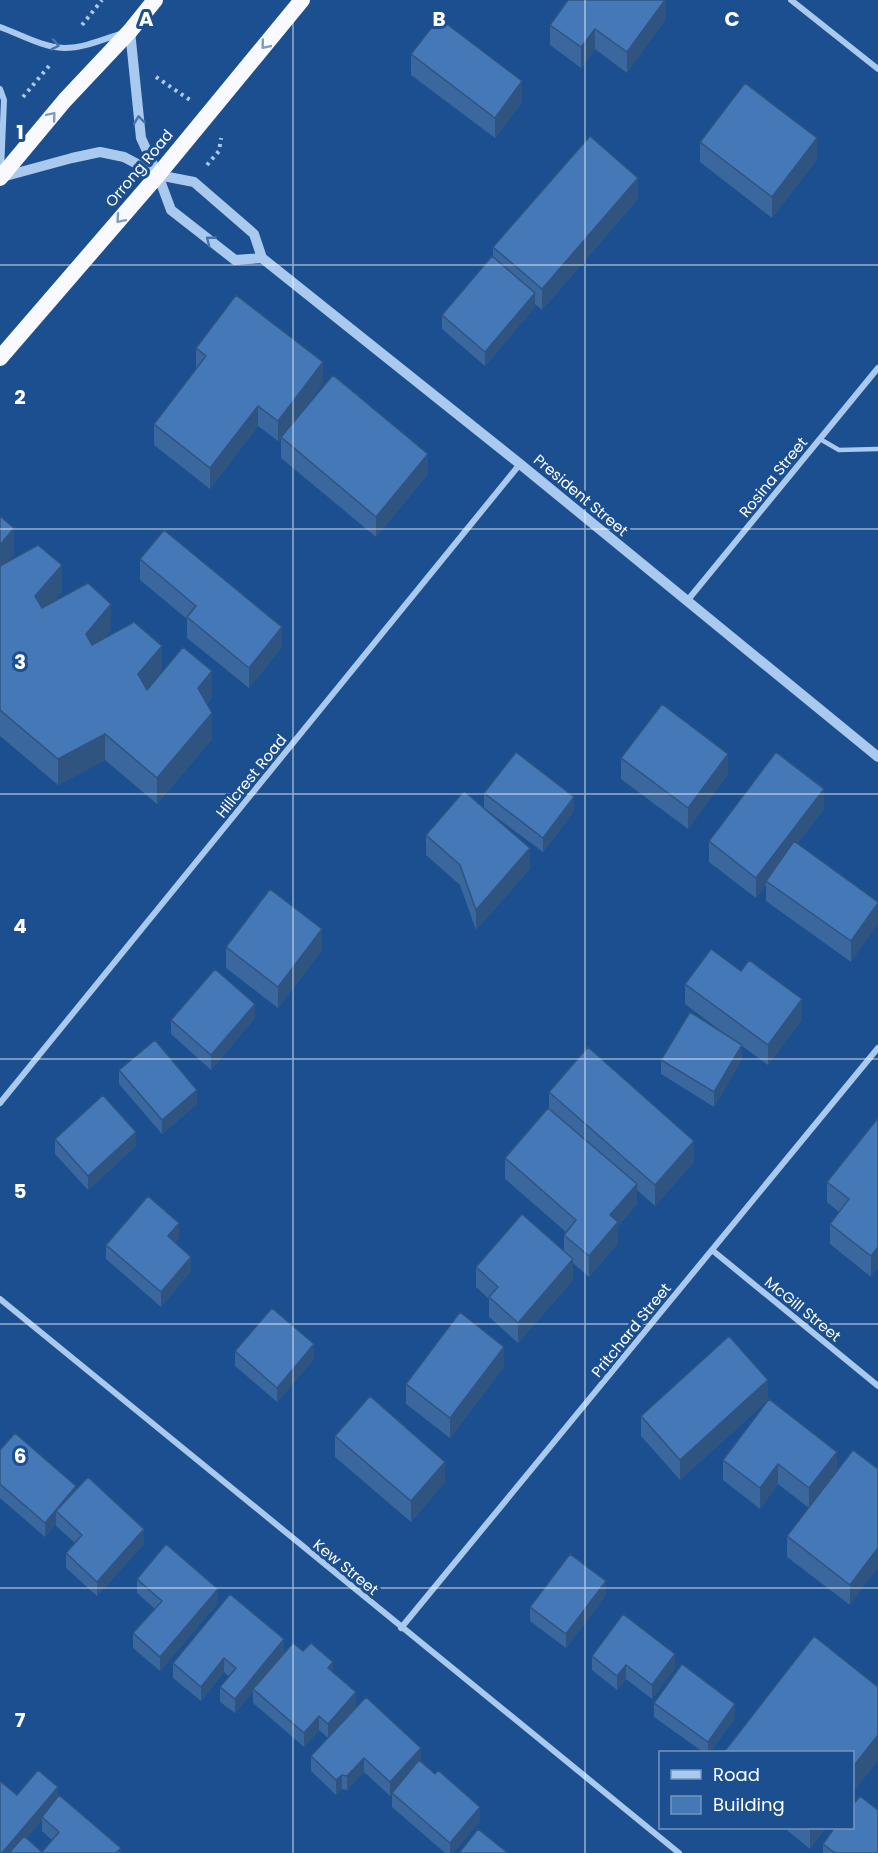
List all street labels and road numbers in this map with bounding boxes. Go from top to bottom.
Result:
street label: Orrong Road [100,125,178,211]
street label: Rosina Street [734,432,812,522]
street label: President Street [529,449,633,541]
street label: Hillcrest Road [211,730,291,822]
street label: McGill Street [760,1272,846,1346]
street label: Pritchard Street [586,1278,676,1382]
street label: Kew Street [309,1534,383,1600]

